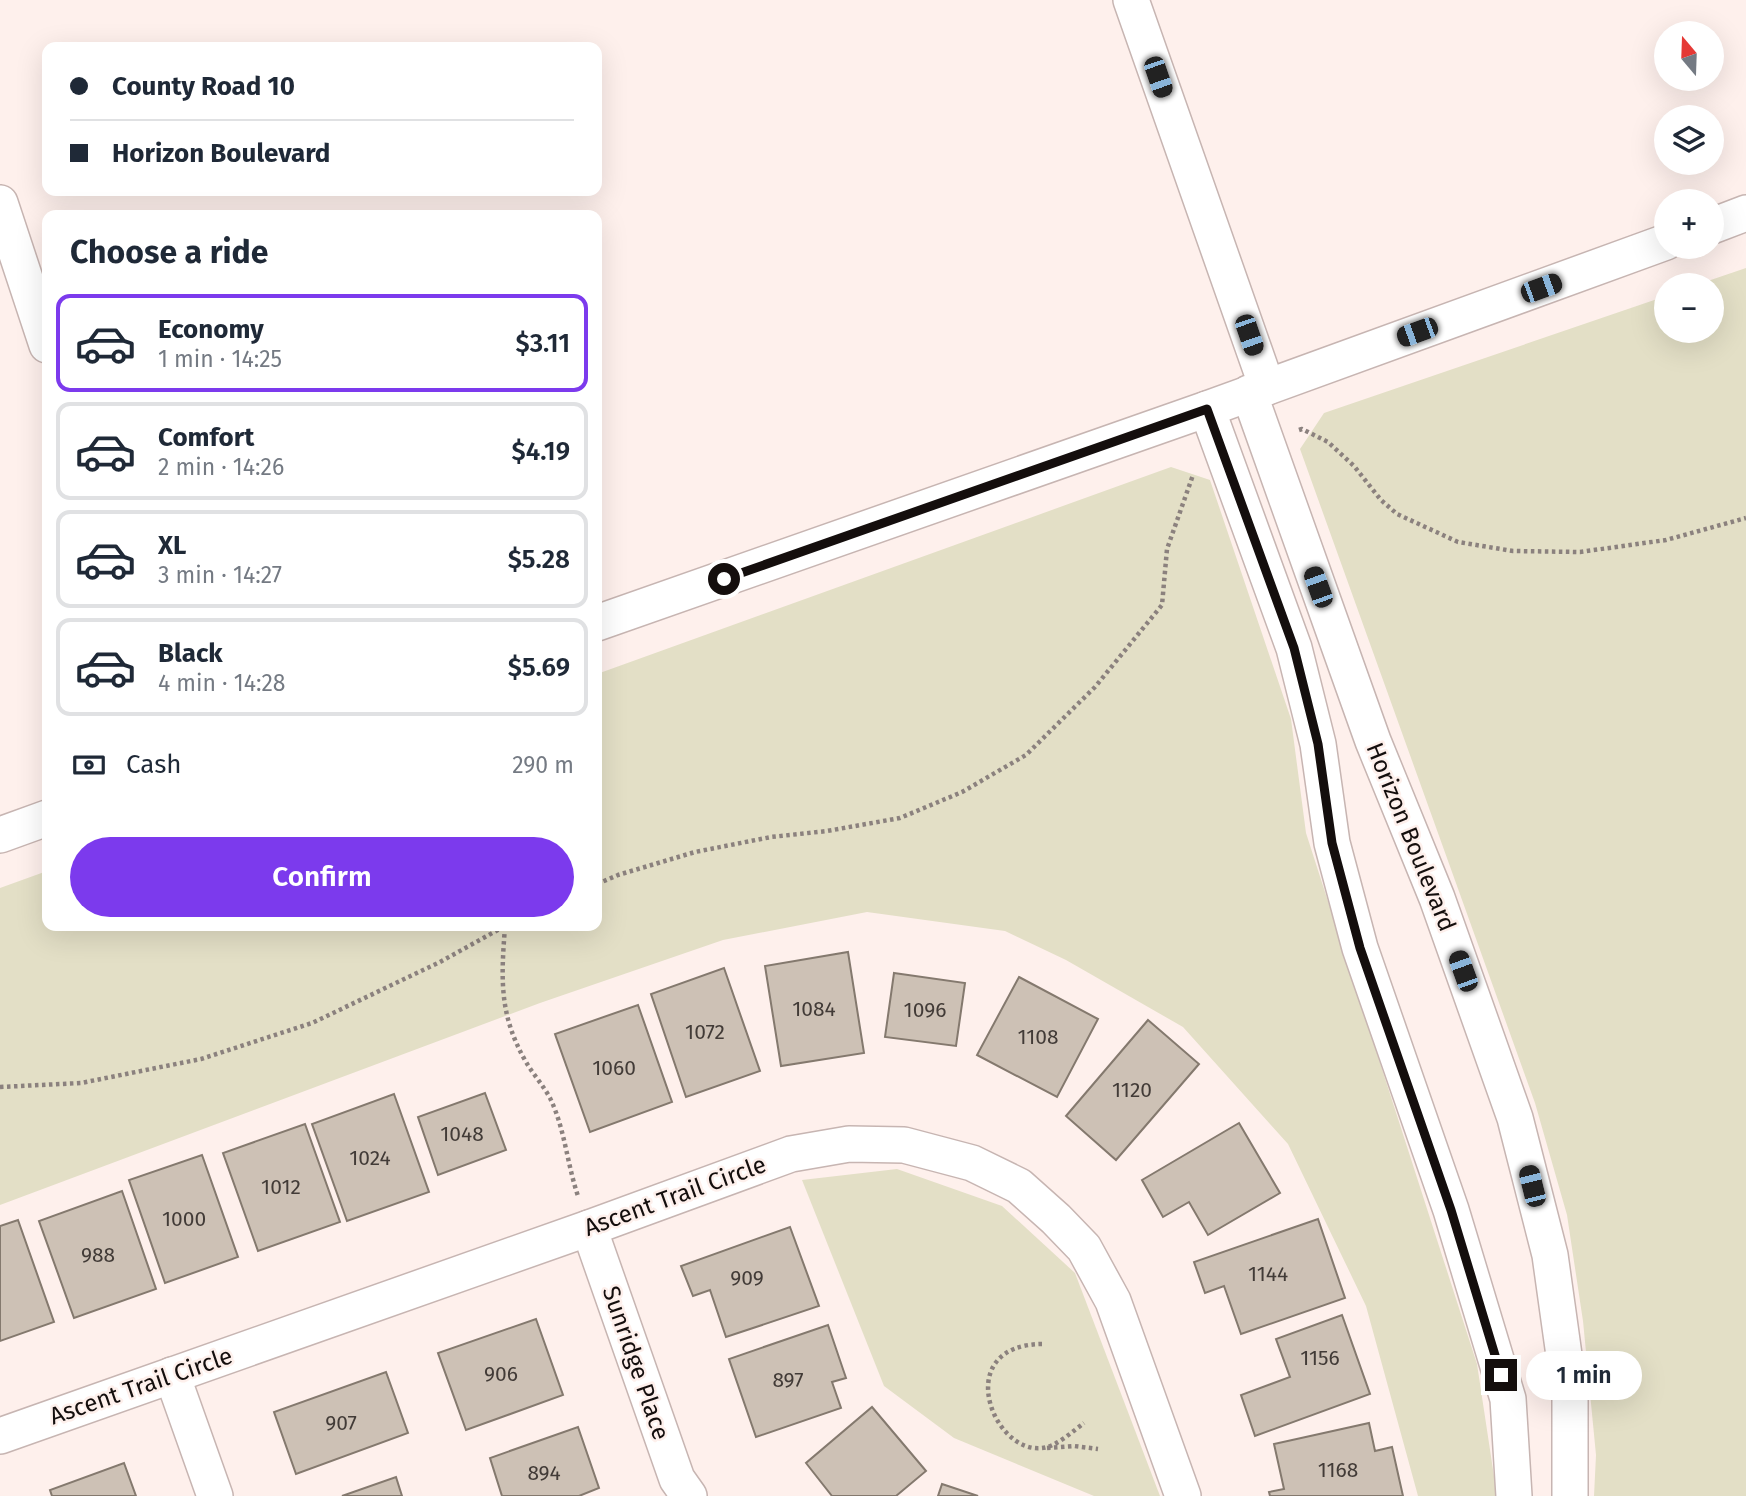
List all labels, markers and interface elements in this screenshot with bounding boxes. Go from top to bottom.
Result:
north arrow [1654,21,1724,91]
map controls [1654,21,1724,343]
car [1142,54,1175,100]
text: County Road 10 [112,71,295,102]
button: layers [1654,105,1724,175]
text: Horizon Boulevard [112,138,330,169]
button: + [1654,189,1724,259]
text: Choose a ride [70,233,268,271]
car [1518,271,1565,305]
button: − [1654,273,1724,343]
icon: car [74,312,137,375]
car [1233,312,1266,358]
text: Economy [158,314,264,345]
car [1394,315,1441,349]
text: $3.11 [516,328,570,359]
text: 1 min · 14:25 [158,345,282,373]
icon: car [74,420,137,483]
text: Comfort [158,422,254,453]
text: $4.19 [511,436,570,467]
text: 2 min · 14:26 [158,453,284,481]
icon: car [74,528,137,591]
text: XL [158,530,186,561]
text: $5.28 [508,544,570,575]
text: 3 min · 14:27 [158,561,282,589]
route start [708,563,740,595]
car [1301,564,1336,610]
icon: car [74,636,137,699]
text: Black [158,638,223,669]
text: $5.69 [508,652,570,683]
text: 4 min · 14:28 [158,669,286,697]
street label: Horizon Boulevard [1360,739,1462,935]
icon: cash [70,746,108,784]
text: Cash [126,749,182,780]
text: 290 m [512,751,574,779]
button: Confirm [70,837,574,917]
car [1446,948,1481,994]
house number: 1084 [792,996,836,1022]
house number: 1096 [904,997,946,1023]
house number: 1072 [685,1019,725,1045]
house number: 1108 [1017,1024,1059,1050]
house number: 1060 [592,1055,636,1081]
house number: 1120 [1112,1077,1152,1103]
house number: 1048 [440,1121,484,1147]
house number: 1024 [349,1145,391,1171]
street label: Ascent Trail Circle [580,1150,770,1242]
car [1517,1163,1548,1209]
house number: 1012 [261,1174,301,1200]
house number: 1000 [162,1206,206,1232]
house number: 988 [81,1242,115,1268]
house number: 1144 [1248,1261,1288,1287]
house number: 909 [730,1265,764,1291]
street label: Sunridge Place [597,1282,675,1444]
street label: Ascent Trail Circle [46,1342,236,1430]
house number: 1156 [1300,1345,1340,1371]
callout: 1 min [1526,1350,1641,1400]
route end [1485,1359,1517,1391]
house number: 906 [484,1361,518,1387]
text: 1 min [1556,1361,1612,1389]
house number: 897 [772,1367,804,1393]
house number: 907 [325,1410,357,1436]
house number: 1168 [1318,1457,1358,1483]
house number: 894 [527,1460,561,1486]

